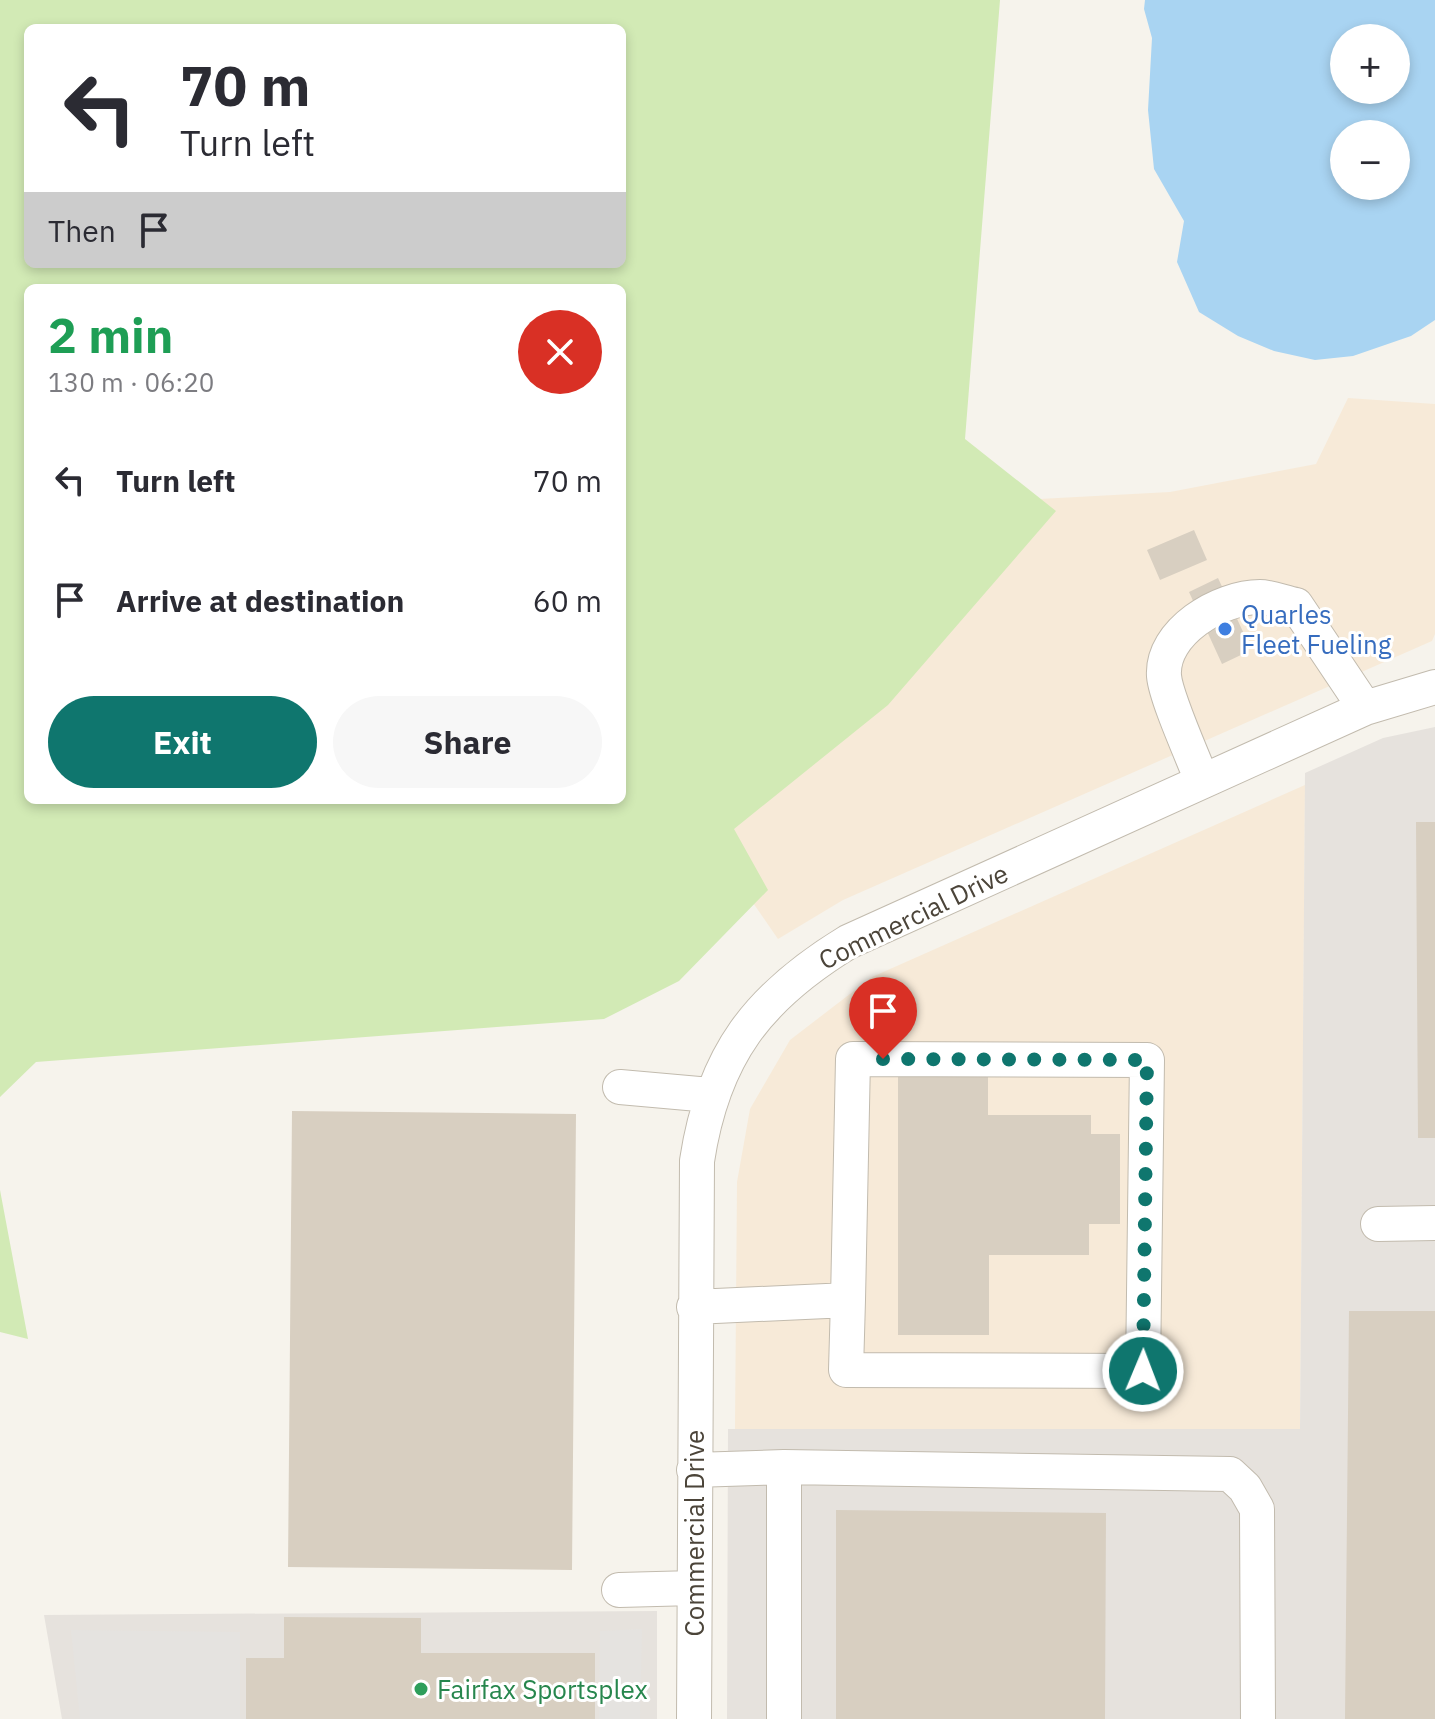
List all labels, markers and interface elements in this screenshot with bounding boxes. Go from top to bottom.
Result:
map controls [1330,24,1410,200]
button: + [1330,24,1410,104]
text: 70 m [180,49,310,121]
icon: left [48,56,152,160]
text: Turn left [180,119,315,166]
button: − [1330,120,1410,200]
icon: arrive [132,208,176,252]
text: Then [48,211,116,250]
text: 2 min [48,304,173,366]
button: close [518,310,602,394]
text: 130 m · 06:20 [48,365,214,399]
icon: left [48,458,92,502]
text: Turn left [116,461,235,500]
text: 70 m [533,461,602,500]
icon: arrive [48,578,92,622]
text: Arrive at destination [116,581,404,620]
text: 60 m [533,581,602,620]
place label: Quarles Fleet Fueling [1241,597,1392,661]
marker: Quarles Fleet Fueling [1216,620,1234,638]
button: Exit [48,696,317,788]
button: Share [333,696,602,788]
street label: Commercial Drive [813,855,1013,977]
pin [849,977,917,1059]
icon: arrive [861,989,905,1033]
position arrow [1101,1329,1185,1413]
street label: Commercial Drive [677,1430,711,1636]
place label: Fairfax Sportsplex [437,1672,648,1706]
marker: Fairfax Sportsplex [412,1680,430,1698]

